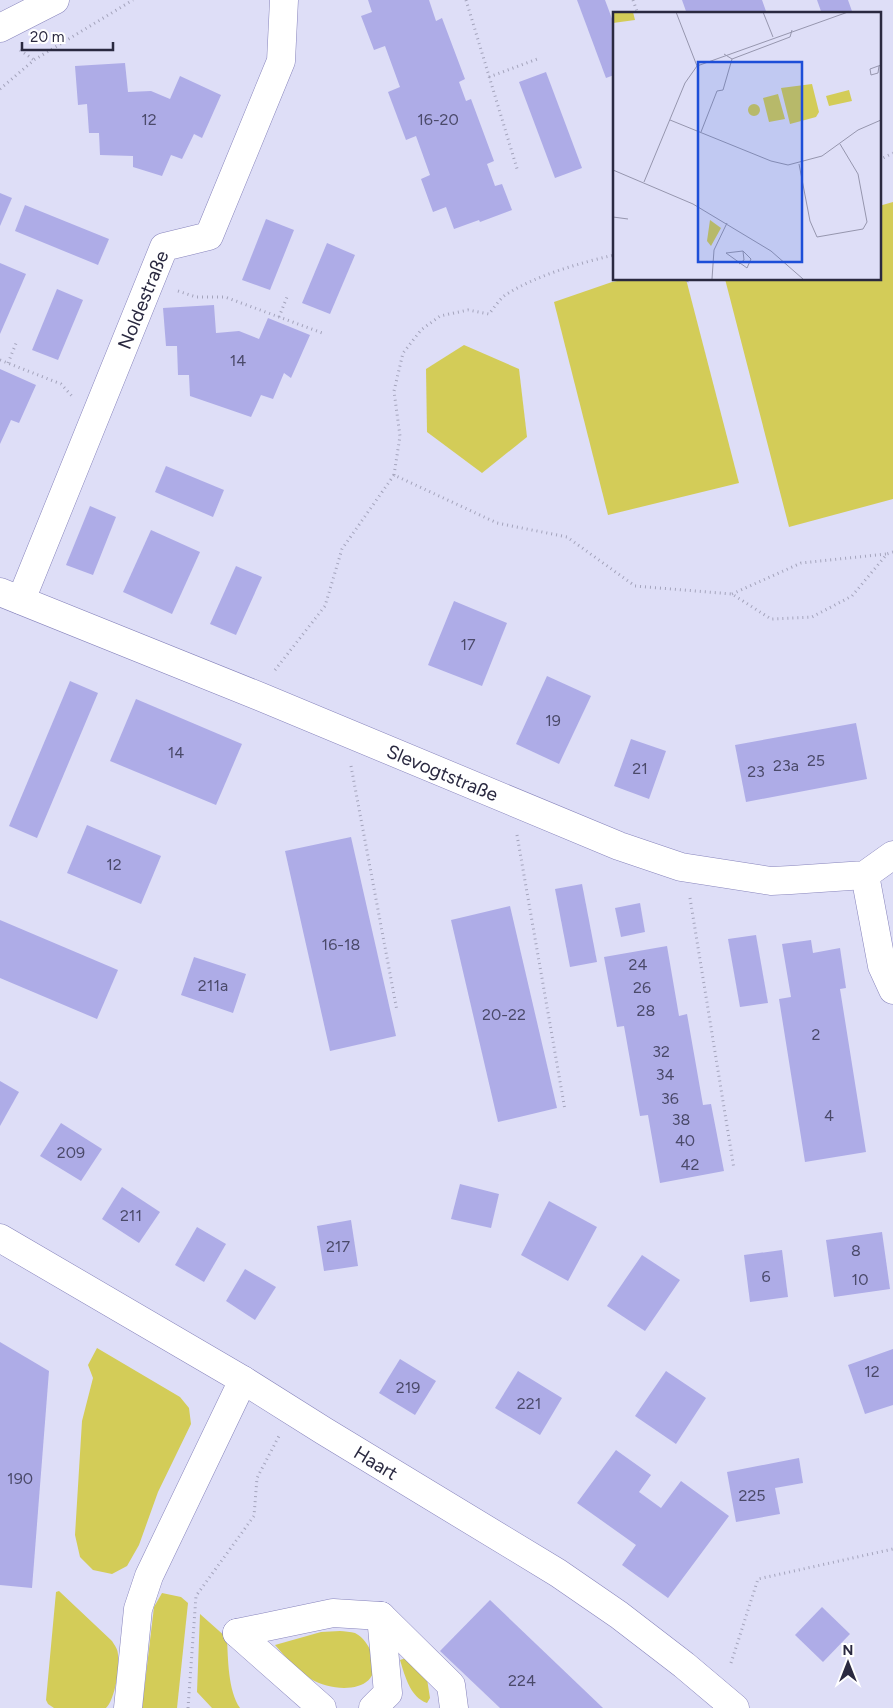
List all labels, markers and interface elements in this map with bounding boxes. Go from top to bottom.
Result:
inset map [613,12,880,280]
scale bar [22,20,114,52]
text: 20 m [30,28,64,46]
house number: 12 [141,110,157,129]
house number: 16-20 [417,110,459,129]
street label: Noldestraße [113,247,173,353]
house number: 14 [230,351,246,370]
house number: 17 [460,635,476,654]
house number: 19 [545,711,561,730]
street label: Slevogtstraße [383,740,501,806]
house number: 14 [168,743,184,762]
house number: 25 [807,751,825,770]
house number: 23a [773,756,799,775]
house number: 21 [632,759,648,778]
house number: 23 [747,762,765,781]
house number: 12 [106,855,122,874]
house number: 16-18 [322,935,360,954]
house number: 24 [629,955,647,974]
house number: 211a [198,976,228,995]
house number: 26 [633,978,651,997]
house number: 28 [637,1001,655,1020]
house number: 20-22 [482,1005,526,1024]
house number: 2 [812,1025,820,1044]
house number: 32 [652,1042,670,1061]
house number: 34 [656,1065,674,1084]
house number: 36 [661,1089,679,1108]
house number: 4 [824,1106,834,1125]
house number: 38 [672,1110,690,1129]
house number: 40 [675,1131,695,1150]
house number: 209 [57,1143,85,1162]
house number: 42 [681,1155,699,1174]
house number: 211 [120,1206,142,1225]
house number: 217 [326,1237,350,1256]
house number: 8 [851,1241,861,1260]
house number: 6 [761,1267,771,1286]
house number: 10 [852,1270,868,1289]
house number: 12 [864,1362,880,1381]
house number: 219 [396,1378,420,1397]
house number: 221 [517,1394,541,1413]
street label: Haart [350,1441,402,1485]
house number: 190 [7,1469,33,1488]
house number: 225 [738,1486,766,1505]
north arrow [823,1638,873,1688]
text: N [843,1642,853,1659]
house number: 224 [508,1671,536,1690]

